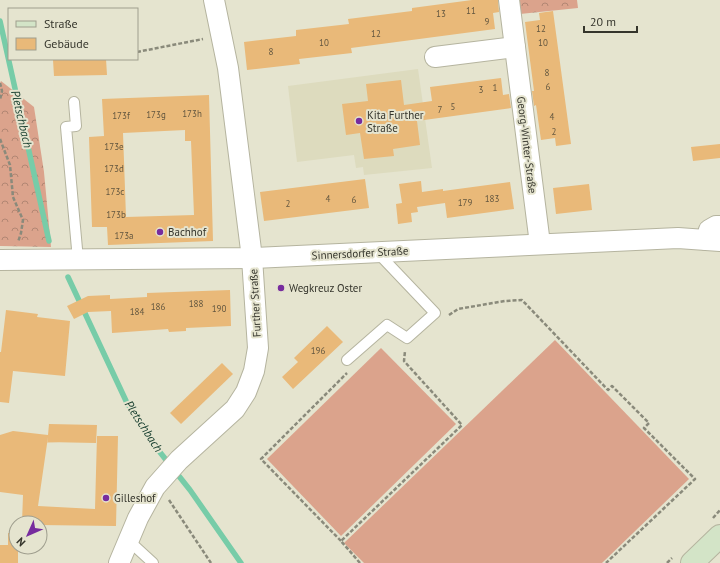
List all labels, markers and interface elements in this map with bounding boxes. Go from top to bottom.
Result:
house number: 11 [466,5,476,16]
legend [8,8,138,60]
house number: 13 [436,8,446,19]
scale bar [584,8,637,34]
text: 20 m [590,14,616,29]
text: Straße [44,16,78,31]
house number: 9 [485,16,490,27]
house number: 12 [536,23,546,34]
house number: 12 [371,28,381,39]
text: Gebäude [44,36,89,51]
house number: 10 [319,37,329,48]
house number: 10 [538,37,548,48]
house number: 8 [269,46,274,57]
house number: 8 [545,67,550,78]
house number: 6 [546,81,551,92]
house number: 1 [493,82,498,93]
house number: 3 [479,84,484,95]
water label: Pletschbach [8,89,36,149]
street label: Georg-Winter-Straße [514,96,540,195]
house number: 5 [451,101,456,112]
house number: 7 [438,104,443,115]
house number: 173h [182,108,202,119]
place label: Kita Further Straße [367,108,424,135]
house number: 173g [146,109,166,120]
house number: 173f [112,110,131,121]
house number: 4 [550,111,555,122]
marker: Kita Further Straße [354,116,364,126]
house number: 2 [552,126,557,137]
house number: 173e [104,141,124,152]
house number: 173d [104,163,124,174]
house number: 173c [106,186,124,197]
house number: 4 [326,193,331,204]
house number: 183 [485,193,499,204]
house number: 6 [352,194,357,205]
house number: 179 [458,197,472,208]
house number: 2 [286,198,291,209]
house number: 173b [106,209,126,220]
place label: Bachhof [168,225,207,239]
marker: Bachhof [155,227,165,237]
house number: 173a [114,230,134,241]
street label: Sinnersdorfer Straße [311,243,409,263]
street label: Further Straße [246,268,264,338]
place label: Wegkreuz Oster [289,281,362,295]
marker: Wegkreuz Oster [276,283,286,293]
house number: 188 [189,298,203,309]
house number: 186 [151,301,165,312]
house number: 190 [212,303,226,314]
house number: 184 [130,306,144,317]
house number: 196 [311,345,325,356]
water label: Pletschbach [122,397,166,455]
place label: Gilleshof [114,491,156,505]
marker: Gilleshof [101,493,111,503]
north arrow [8,515,48,555]
text: N [13,535,28,550]

